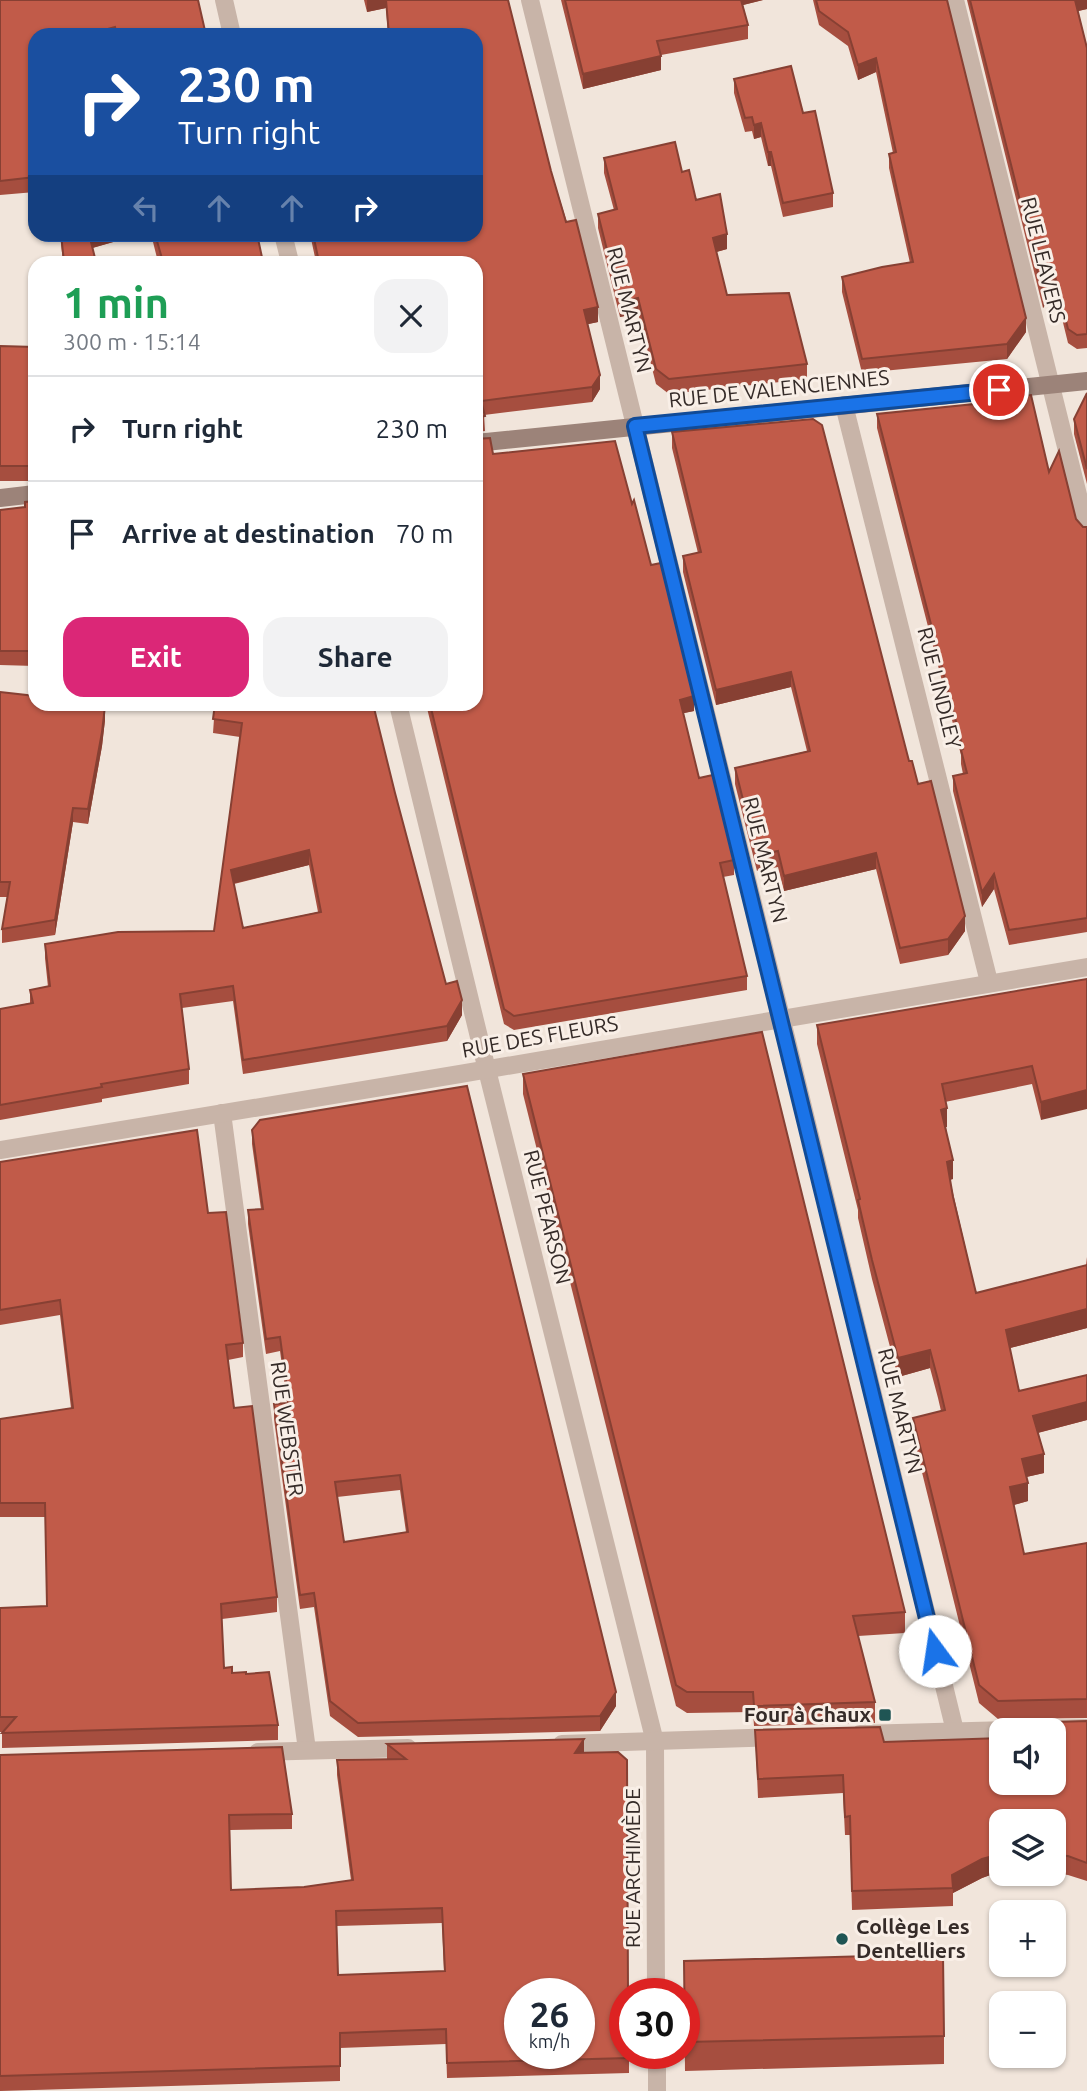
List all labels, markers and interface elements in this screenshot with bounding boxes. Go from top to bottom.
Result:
icon: right [63,56,154,147]
text: 230 m [178,56,315,111]
text: Turn right [178,114,320,150]
icon: left [127,189,165,227]
icon: ahead [200,189,238,227]
icon: ahead [273,189,311,227]
icon: right [346,189,384,227]
street label: RUE LEAVERS [1017,194,1071,325]
street label: RUE MARTYN [603,245,657,375]
text: 1 min [63,279,169,326]
button: close [374,279,448,353]
text: 300 m · 15:14 [63,329,201,354]
pin [969,360,1029,420]
street label: RUE DE VALENCIENNES [667,364,890,412]
icon: arrive [980,371,1018,409]
icon: right [63,410,101,448]
text: Turn right [122,414,243,443]
text: 230 m [376,414,448,443]
icon: arrive [63,515,101,553]
text: Arrive at destination [122,519,375,548]
text: 70 m [396,519,453,548]
button: Exit [63,617,249,697]
button: Share [263,617,448,697]
street label: RUE LINDLEY [913,624,967,751]
street label: RUE MARTYN [739,795,793,925]
street label: RUE DES FLEURS [460,1010,620,1062]
street label: RUE PEARSON [520,1147,576,1286]
street label: RUE MARTYN [874,1346,928,1476]
street label: RUE WEBSTER [267,1360,309,1498]
position arrow [898,1614,972,1688]
place label: Four à Chaux [744,1702,872,1726]
marker: Four à Chaux [877,1707,893,1723]
map controls [989,1718,1066,2068]
button: sound [989,1718,1066,1795]
street label: RUE ARCHIMÈDE [620,1788,644,1948]
button: layers [989,1809,1066,1886]
button: + [989,1900,1066,1977]
place label: Collège Les Dentelliers [856,1914,970,1962]
marker: Collège Les Dentelliers [834,1931,850,1947]
speed limit sign: 30 [609,1978,700,2069]
button: − [989,1991,1066,2068]
text: 26 [530,1994,569,2034]
text: km/h [529,2031,570,2051]

